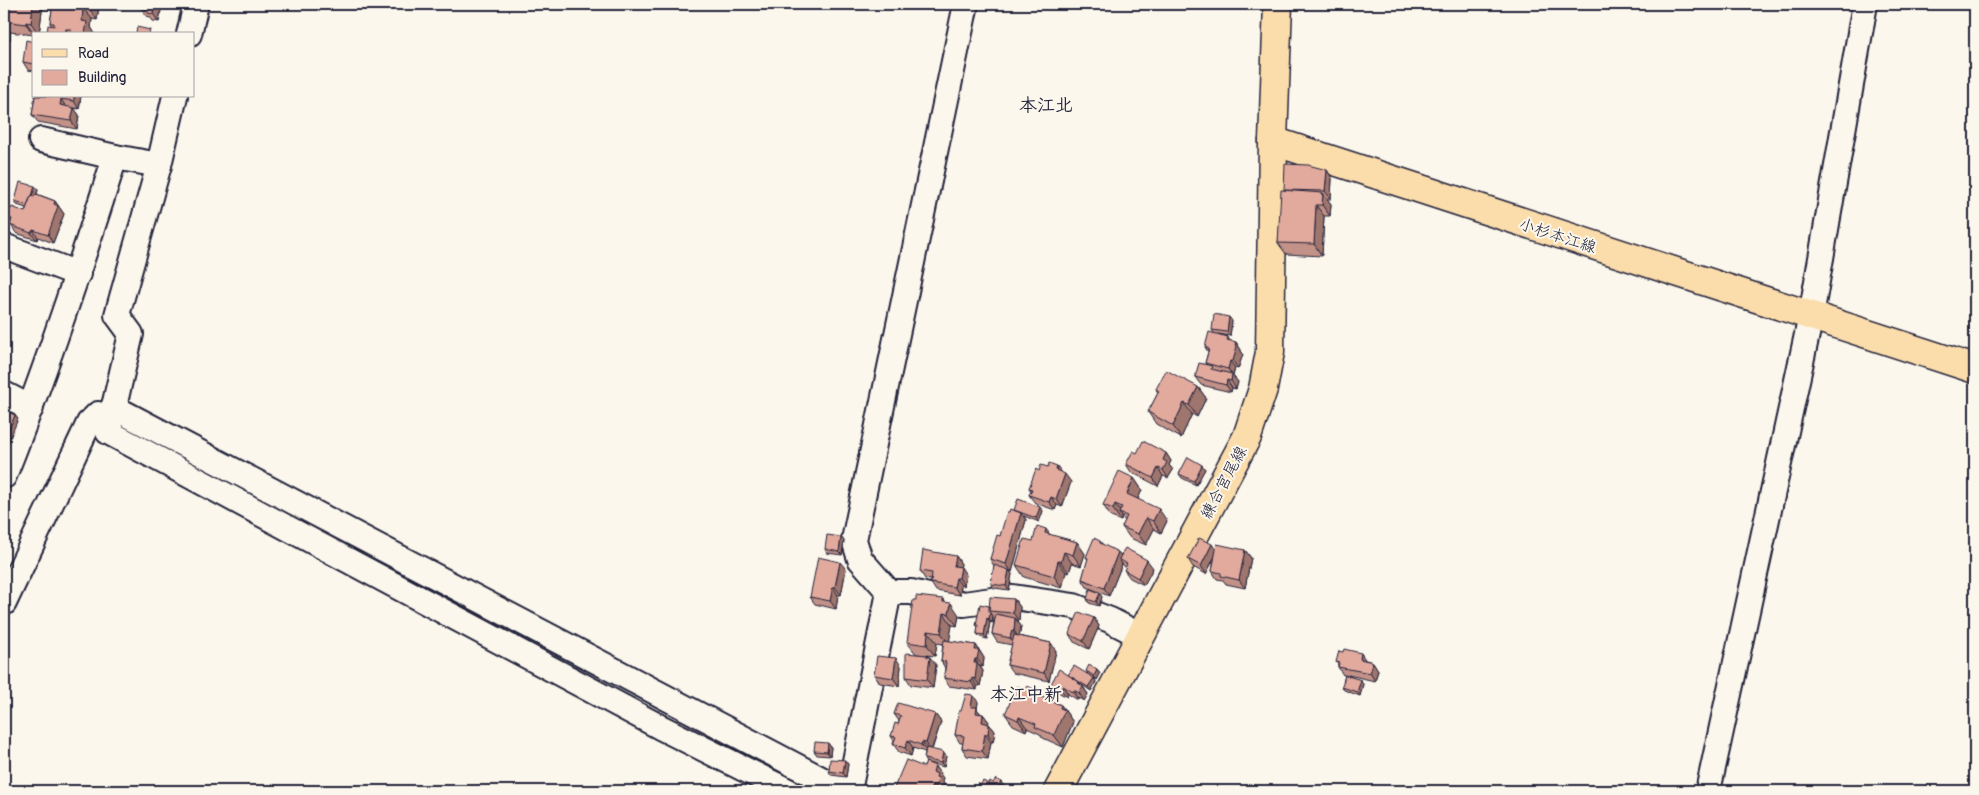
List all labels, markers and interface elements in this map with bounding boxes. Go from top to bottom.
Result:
legend [32,32,195,98]
text: Road [78,44,109,63]
text: Building [78,68,126,87]
district label: 本江北 [1019,94,1073,117]
street label: 小杉本江線 [1517,214,1599,258]
street label: 練合宮尾線 [1196,442,1251,522]
district label: 本江中新 [990,683,1062,706]

